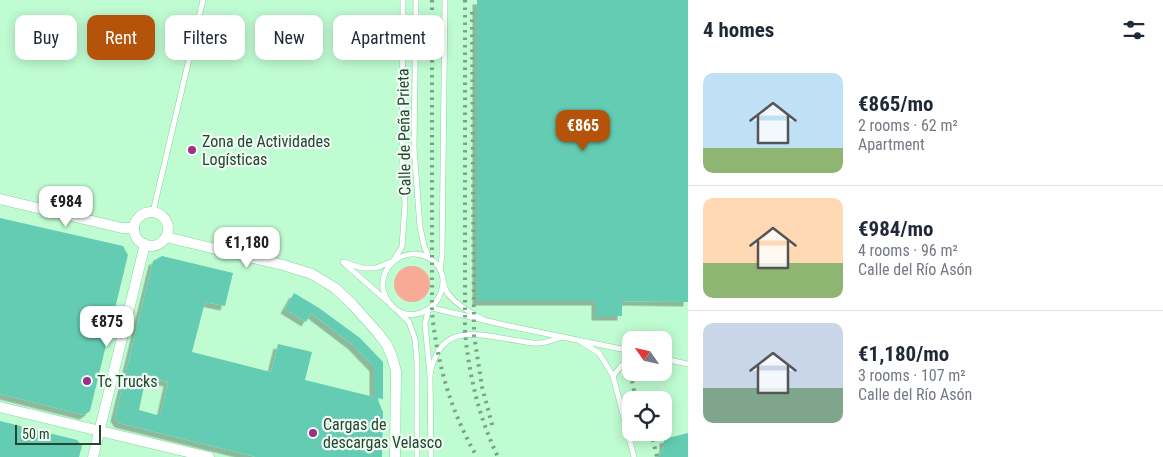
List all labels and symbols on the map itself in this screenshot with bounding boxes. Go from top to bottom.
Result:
street label: Calle de Peña Prieta [393,68,415,196]
pin: €865 [553,110,613,152]
place label: Zona de Actividades Logísticas [202,132,330,169]
marker: Zona de Actividades Logísticas [186,144,198,156]
pin: €984 [36,186,96,228]
pin: €1,180 [206,226,288,269]
pin: €875 [77,306,137,348]
north arrow [622,331,672,381]
place label: Tc Trucks [97,372,158,391]
marker: Tc Trucks [81,375,93,387]
place label: Cargas de descargas Velasco [323,415,442,452]
scale bar [15,422,101,445]
marker: Cargas de descargas Velasco [307,427,319,439]

